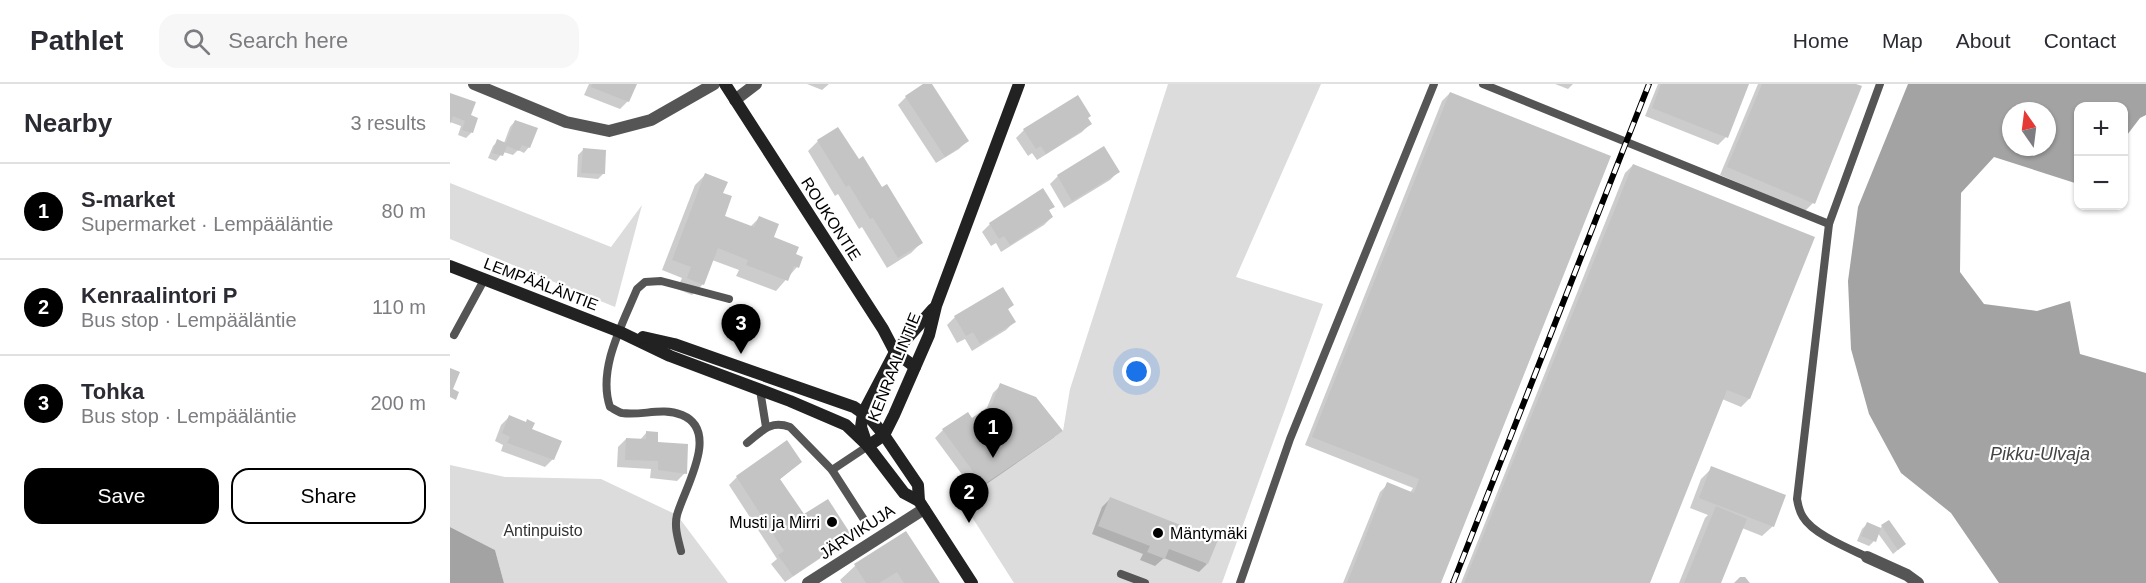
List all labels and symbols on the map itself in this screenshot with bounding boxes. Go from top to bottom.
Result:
north arrow [2002,102,2056,156]
street label: ROUKONTIE [798,174,864,264]
street label: LEMPÄÄLÄNTIE [482,254,600,314]
pin: 3 [722,304,760,354]
street label: KENRAALINTIE [864,310,924,424]
your location [1122,357,1151,386]
pin: 1 [974,408,1012,458]
water label: Pikku-Ulvaja [1990,444,2090,464]
pin: 2 [950,474,988,523]
street label: JÄRVIKUJA [816,501,898,563]
place label: Musti ja Mirri [729,514,820,531]
marker: Musti ja Mirri [825,515,839,529]
park label: Antinpuisto [503,522,583,539]
place label: Mäntymäki [1170,525,1247,542]
marker: Mäntymäki [1151,526,1165,540]

